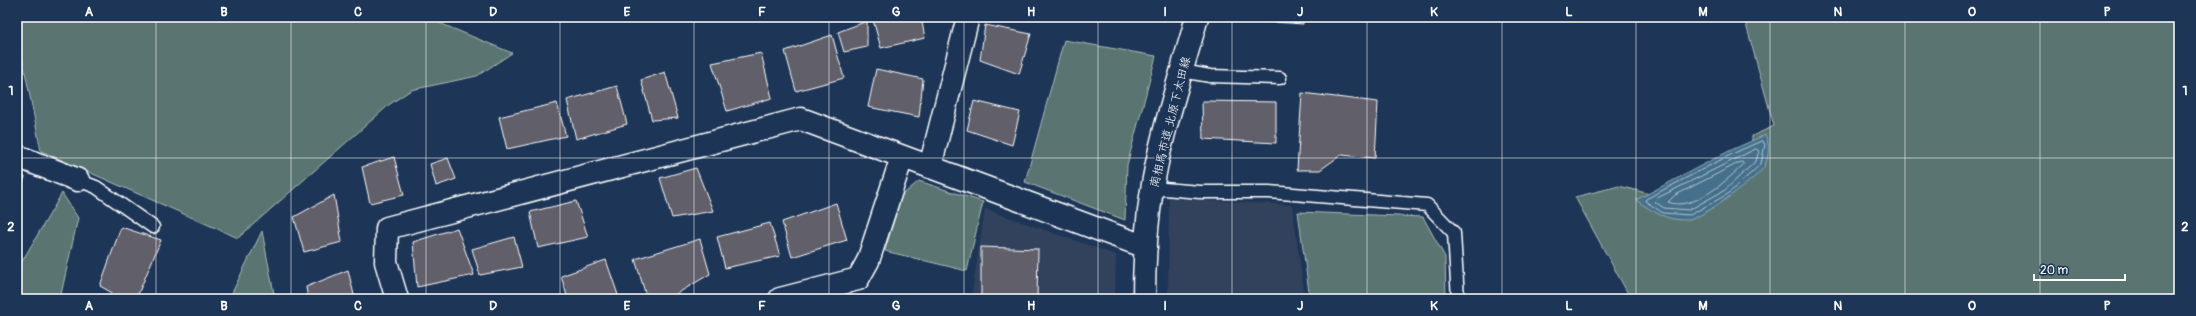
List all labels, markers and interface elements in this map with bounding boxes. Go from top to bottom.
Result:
text: A [85,4,94,20]
text: B [220,4,228,20]
text: C [354,4,362,20]
text: D [489,4,497,20]
text: E [624,4,631,20]
text: F [758,4,766,20]
text: G [892,4,901,20]
text: H [1027,4,1035,20]
text: I [1163,4,1167,20]
text: J [1297,4,1303,20]
text: K [1430,4,1438,20]
text: L [1565,4,1573,20]
text: M [1698,4,1708,20]
text: N [1834,4,1843,20]
text: O [1968,4,1977,20]
text: P [2103,4,2111,20]
street label: 南相馬市道 北原下太田線 [1147,55,1194,189]
text: 1 [8,83,14,99]
text: 1 [2182,83,2188,99]
text: 2 [7,219,15,235]
text: 2 [2181,219,2189,235]
scale bar [2034,256,2125,282]
text: 20 m [2040,263,2069,278]
text: A [85,298,94,314]
text: B [220,298,228,314]
text: C [354,298,362,314]
text: D [489,298,497,314]
text: E [624,298,631,314]
text: F [758,298,766,314]
text: G [892,298,901,314]
text: H [1027,298,1035,314]
text: I [1163,298,1167,314]
text: J [1297,298,1303,314]
text: K [1430,298,1438,314]
text: L [1565,298,1573,314]
text: M [1698,298,1708,314]
text: N [1834,298,1843,314]
text: O [1968,298,1977,314]
text: P [2103,298,2111,314]

